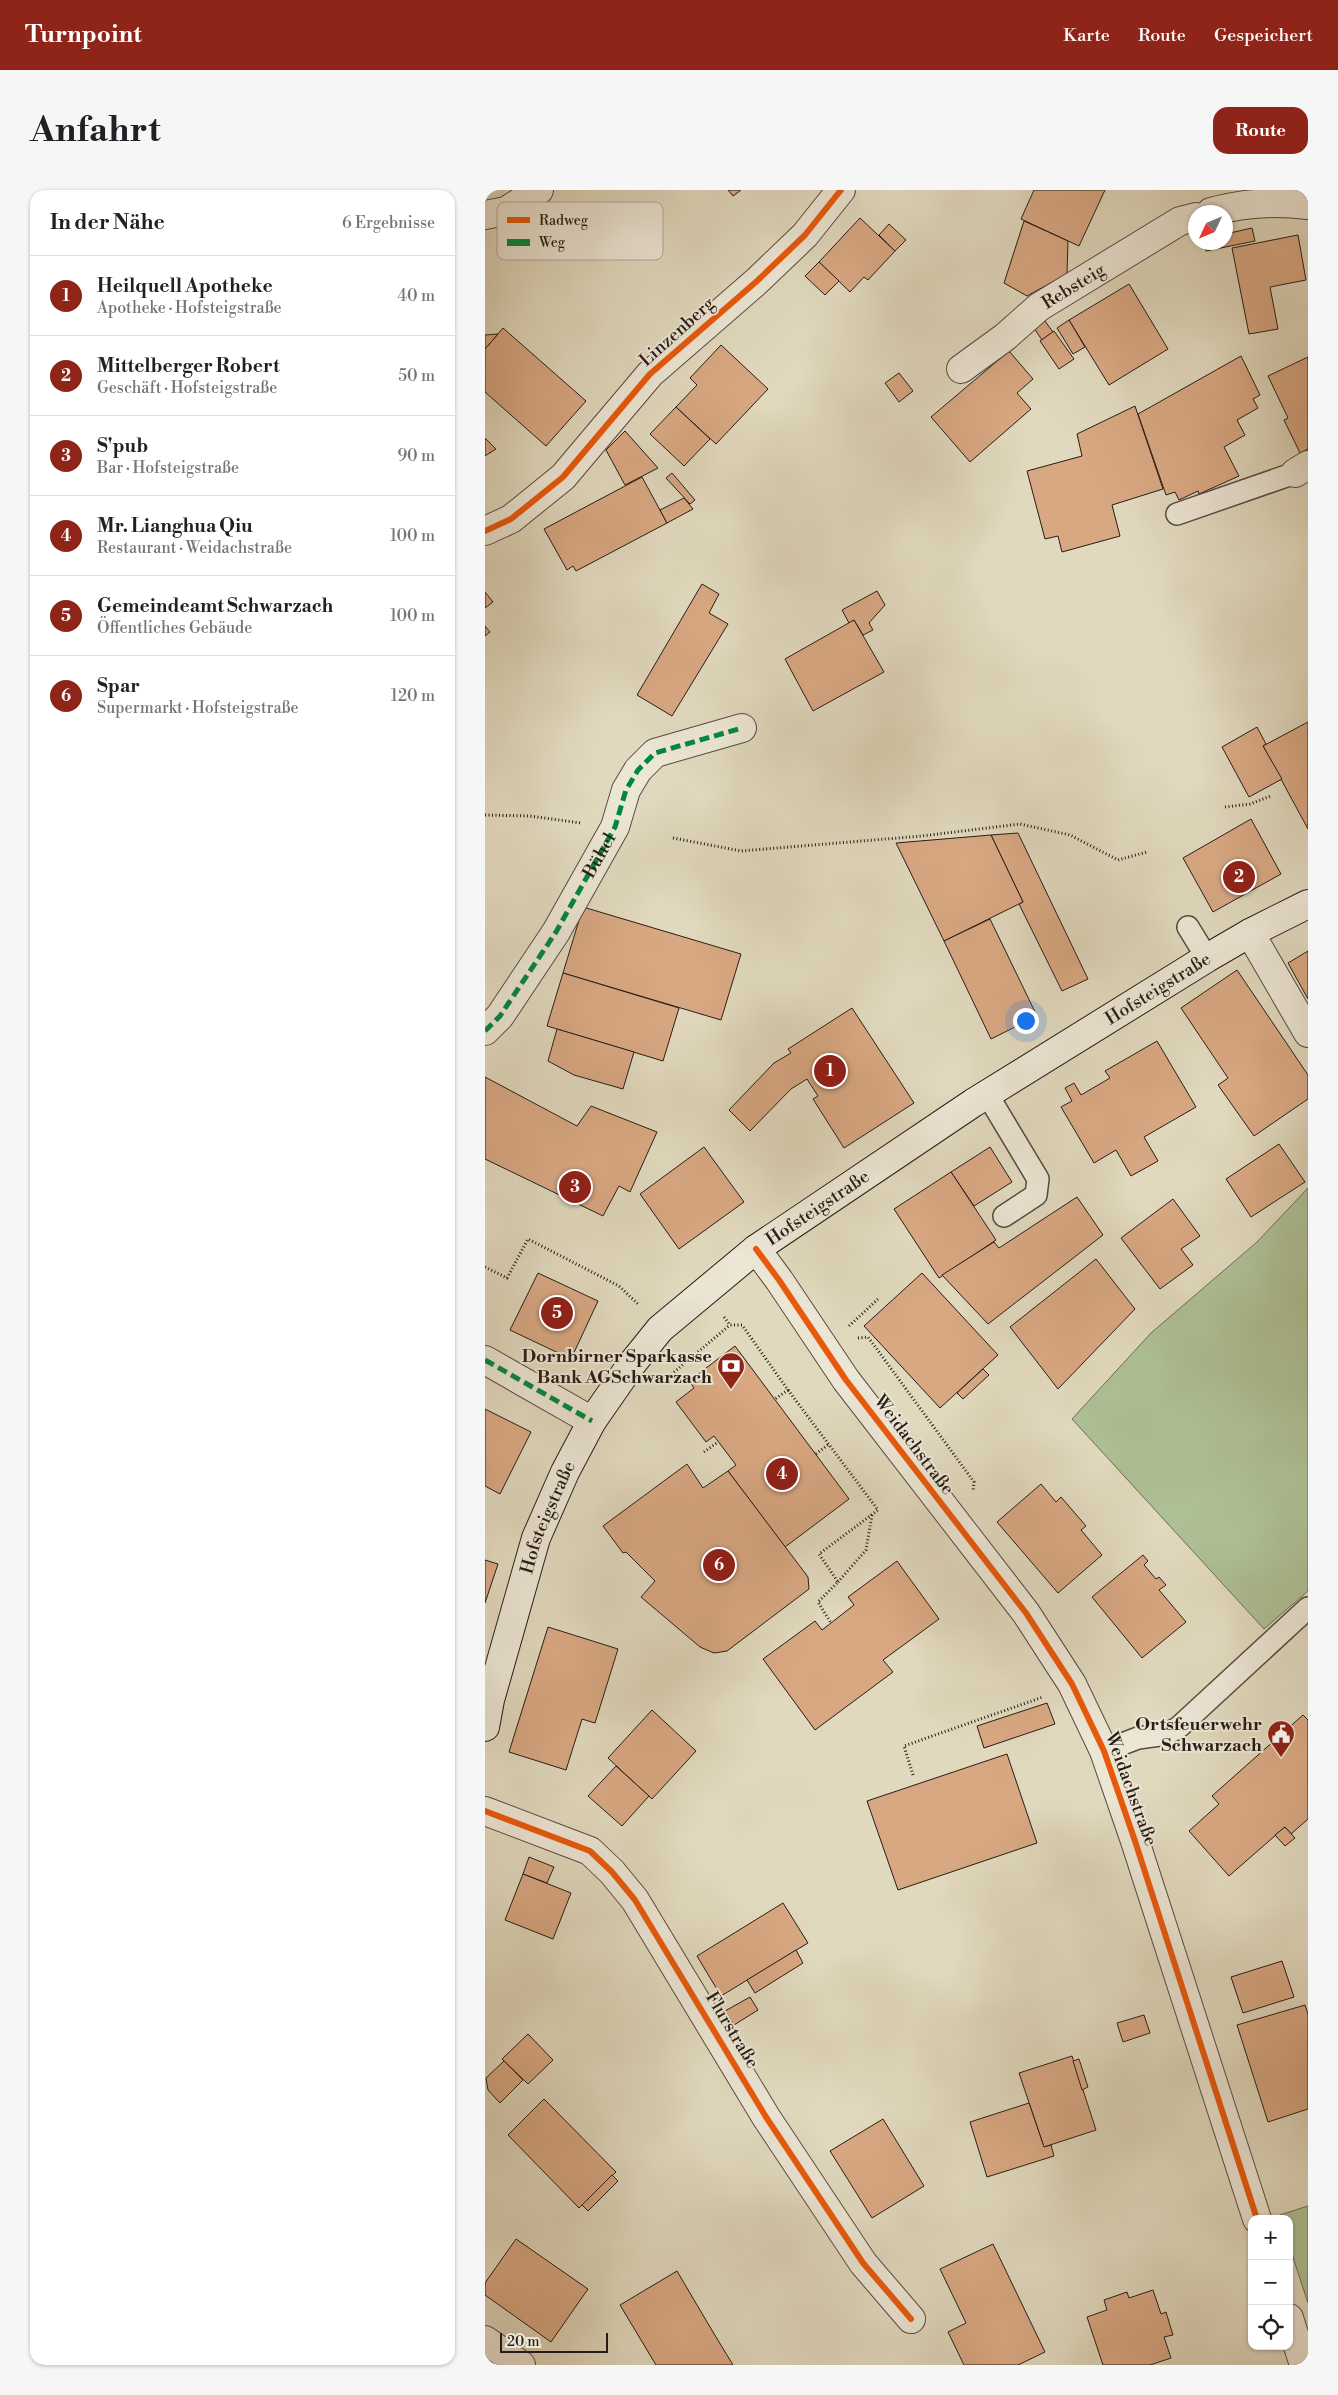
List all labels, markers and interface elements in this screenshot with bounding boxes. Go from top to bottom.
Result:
text: Turnpoint [25,20,142,50]
text: Karte [1063,24,1110,47]
text: Route [1138,24,1186,47]
text: Gespeichert [1214,24,1313,47]
button: Route [1213,107,1308,154]
text: Anfahrt [30,109,161,152]
legend [497,202,663,260]
north arrow [1188,205,1233,250]
text: In der Nähe [50,210,165,236]
text: Radweg [539,212,589,230]
text: 6 Ergebnisse [342,213,435,233]
text: Weg [538,234,566,252]
street label: Rebsteig [1037,258,1110,314]
text: Heilquell Apotheke [97,274,273,298]
text: 1 [62,286,70,306]
text: 40 m [398,286,435,306]
street label: Linzenberg [635,292,720,372]
text: Apotheke · Hofsteigstraße [97,298,282,318]
text: Mittelberger Robert [97,354,280,378]
text: 2 [61,366,71,386]
text: 50 m [398,366,435,386]
text: Geschäft · Hofsteigstraße [97,378,277,398]
text: S'pub [97,434,148,458]
text: 3 [61,446,71,466]
text: 90 m [397,446,435,466]
text: Bar · Hofsteigstraße [97,458,239,478]
text: Mr. Lianghua Qiu [97,514,253,538]
text: 4 [61,526,71,546]
text: 100 m [390,526,435,546]
text: Restaurant · Weidachstraße [97,538,292,558]
text: Gemeindeamt Schwarzach [97,594,333,618]
text: 5 [61,606,71,626]
text: 100 m [390,606,435,626]
text: Öffentliches Gebäude [97,618,252,638]
text: Spar [97,674,140,698]
text: 6 [61,686,71,706]
text: 120 m [391,686,435,706]
text: Supermarkt · Hofsteigstraße [97,698,299,718]
street label: Bühel [577,828,621,883]
pin: 2 [1223,858,1255,896]
street label: Hofsteigstraße [1101,947,1215,1030]
your location [1013,1008,1039,1034]
pin: 1 [814,1052,846,1090]
street label: Hofsteigstraße [761,1165,874,1251]
pin: 3 [559,1168,591,1206]
pin: 5 [541,1294,573,1332]
place label: Dornbirner Sparkasse Bank AGSchwarzach [522,1345,712,1389]
bank icon: Dornbirner Sparkasse Bank AGSchwarzach [716,1351,746,1390]
street label: Weidachstraße [868,1390,959,1500]
pin: 4 [766,1455,798,1493]
street label: Hofsteigstraße [515,1457,580,1577]
pin: 6 [703,1546,735,1584]
place label: Ortsfeuerwehr Schwarzach [1135,1713,1262,1757]
public building icon: Ortsfeuerwehr Schwarzach [1266,1719,1296,1758]
street label: Weidachstraße [1099,1728,1162,1849]
street label: Flurstraße [700,1987,764,2073]
map controls [1248,2215,1293,2350]
button: + [1248,2215,1293,2260]
button: − [1248,2260,1293,2305]
button: locate [1248,2305,1293,2350]
scale bar [500,2330,607,2353]
text: 20 m [507,2333,539,2351]

